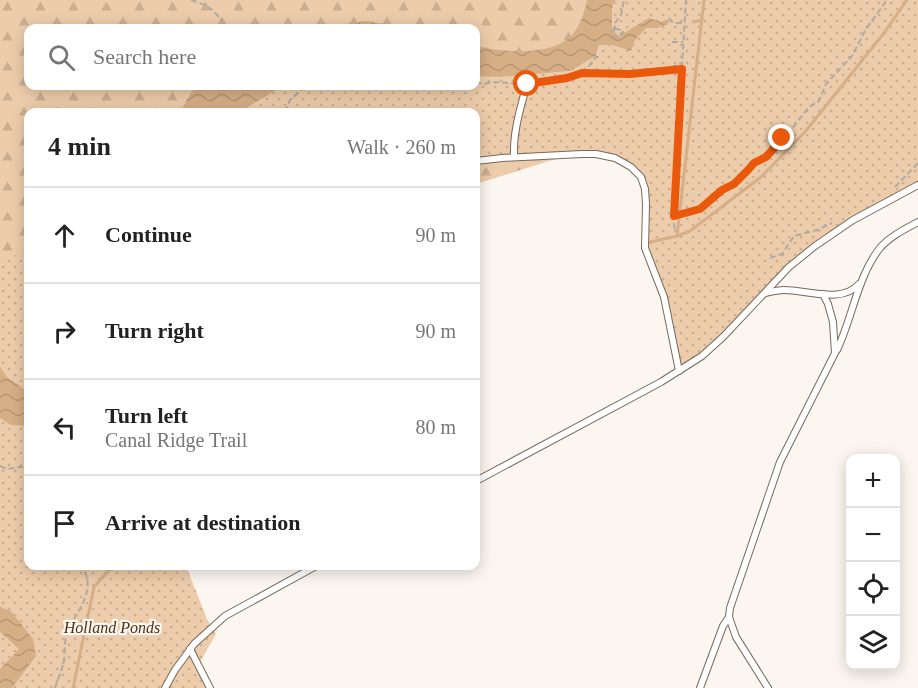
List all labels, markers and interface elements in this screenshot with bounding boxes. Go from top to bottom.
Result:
search box [24,24,480,90]
icon: search [45,41,78,74]
text: Search here [93,44,196,69]
route start [513,70,539,96]
route end [768,124,794,150]
text: 4 min [48,132,111,161]
text: Walk · 260 m [347,136,456,158]
icon: ahead [48,219,81,252]
text: Continue [105,222,192,247]
text: 90 m [415,224,456,246]
icon: right [48,315,81,348]
text: Turn right [105,318,204,343]
text: 90 m [415,320,456,342]
text: Turn left [105,403,188,428]
icon: left [48,411,81,444]
text: 80 m [415,416,456,438]
text: Canal Ridge Trail [105,429,247,451]
map controls [846,454,900,670]
button: + [846,454,900,508]
icon: arrive [48,507,81,540]
button: − [846,508,900,562]
text: Arrive at destination [105,510,301,535]
button: locate [846,562,900,616]
button: layers [846,616,900,670]
park label: Holland Ponds [63,619,160,636]

